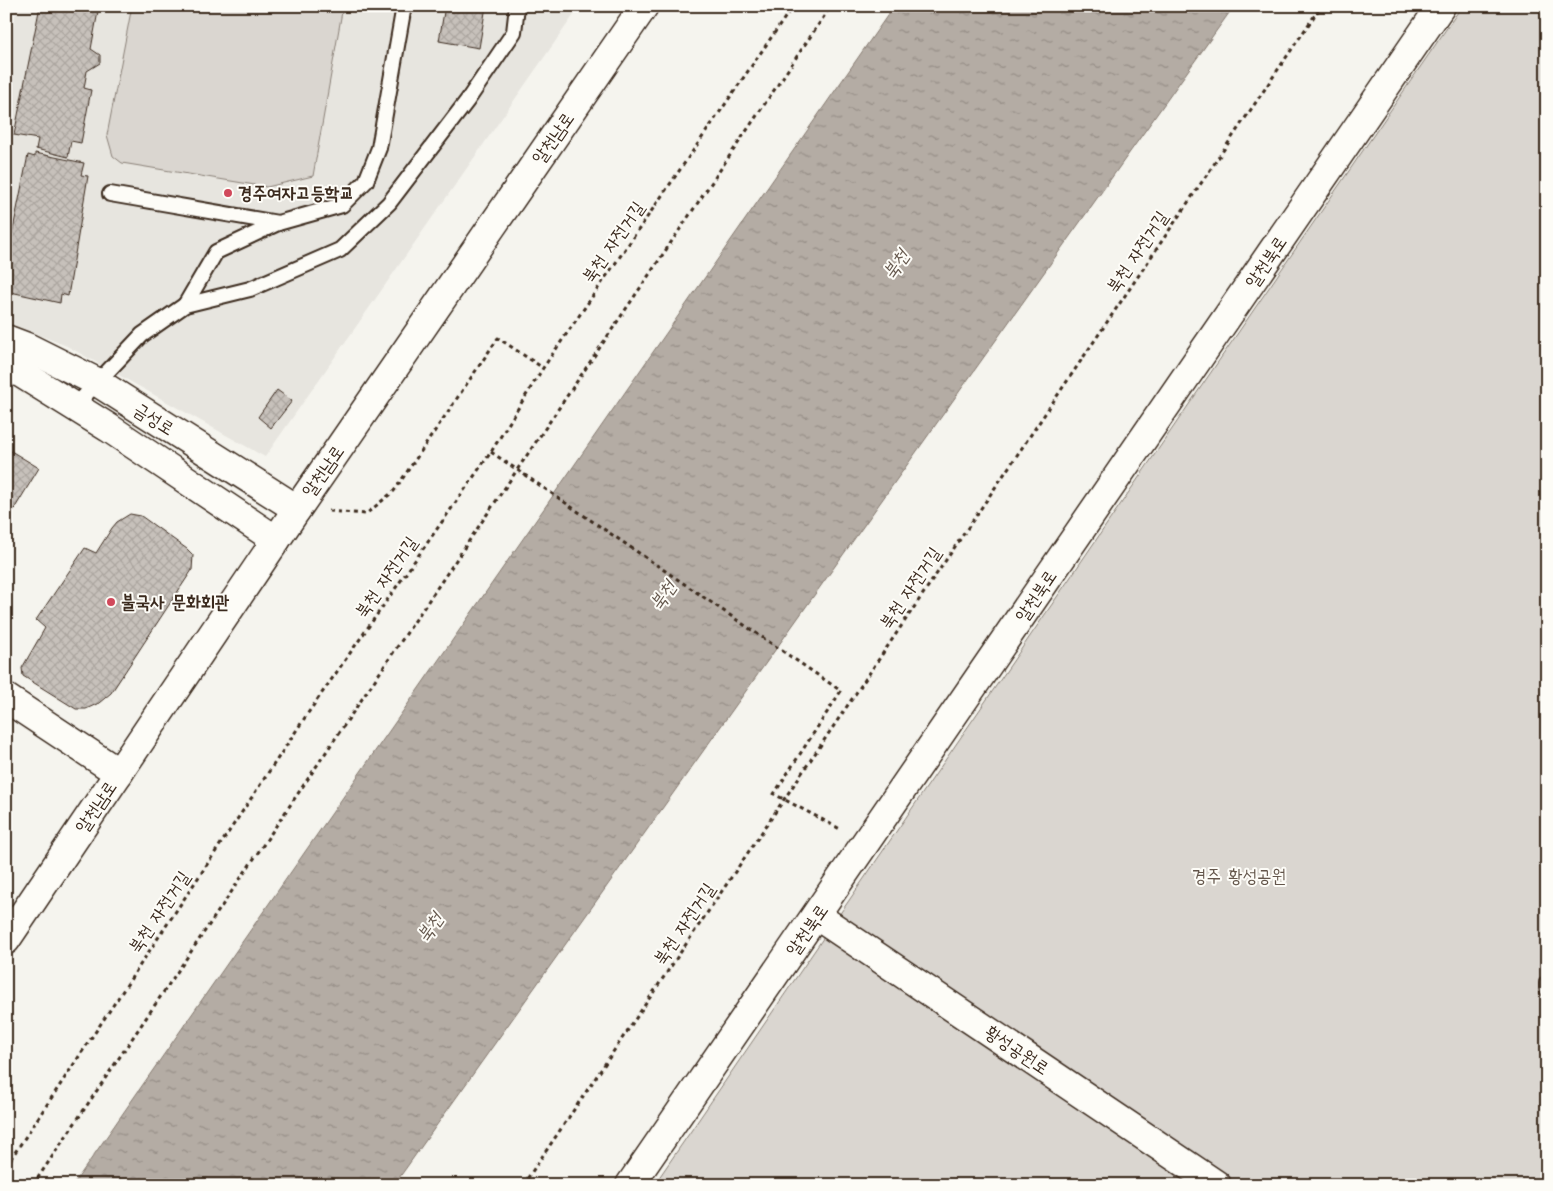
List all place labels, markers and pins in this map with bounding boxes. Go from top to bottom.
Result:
place label: 경주여자고등학교 [238,181,354,206]
marker: 경주여자고등학교 [222,187,234,199]
place label: 불국사 문화회관 [121,590,230,615]
marker: 불국사 문화회관 [105,596,117,608]

